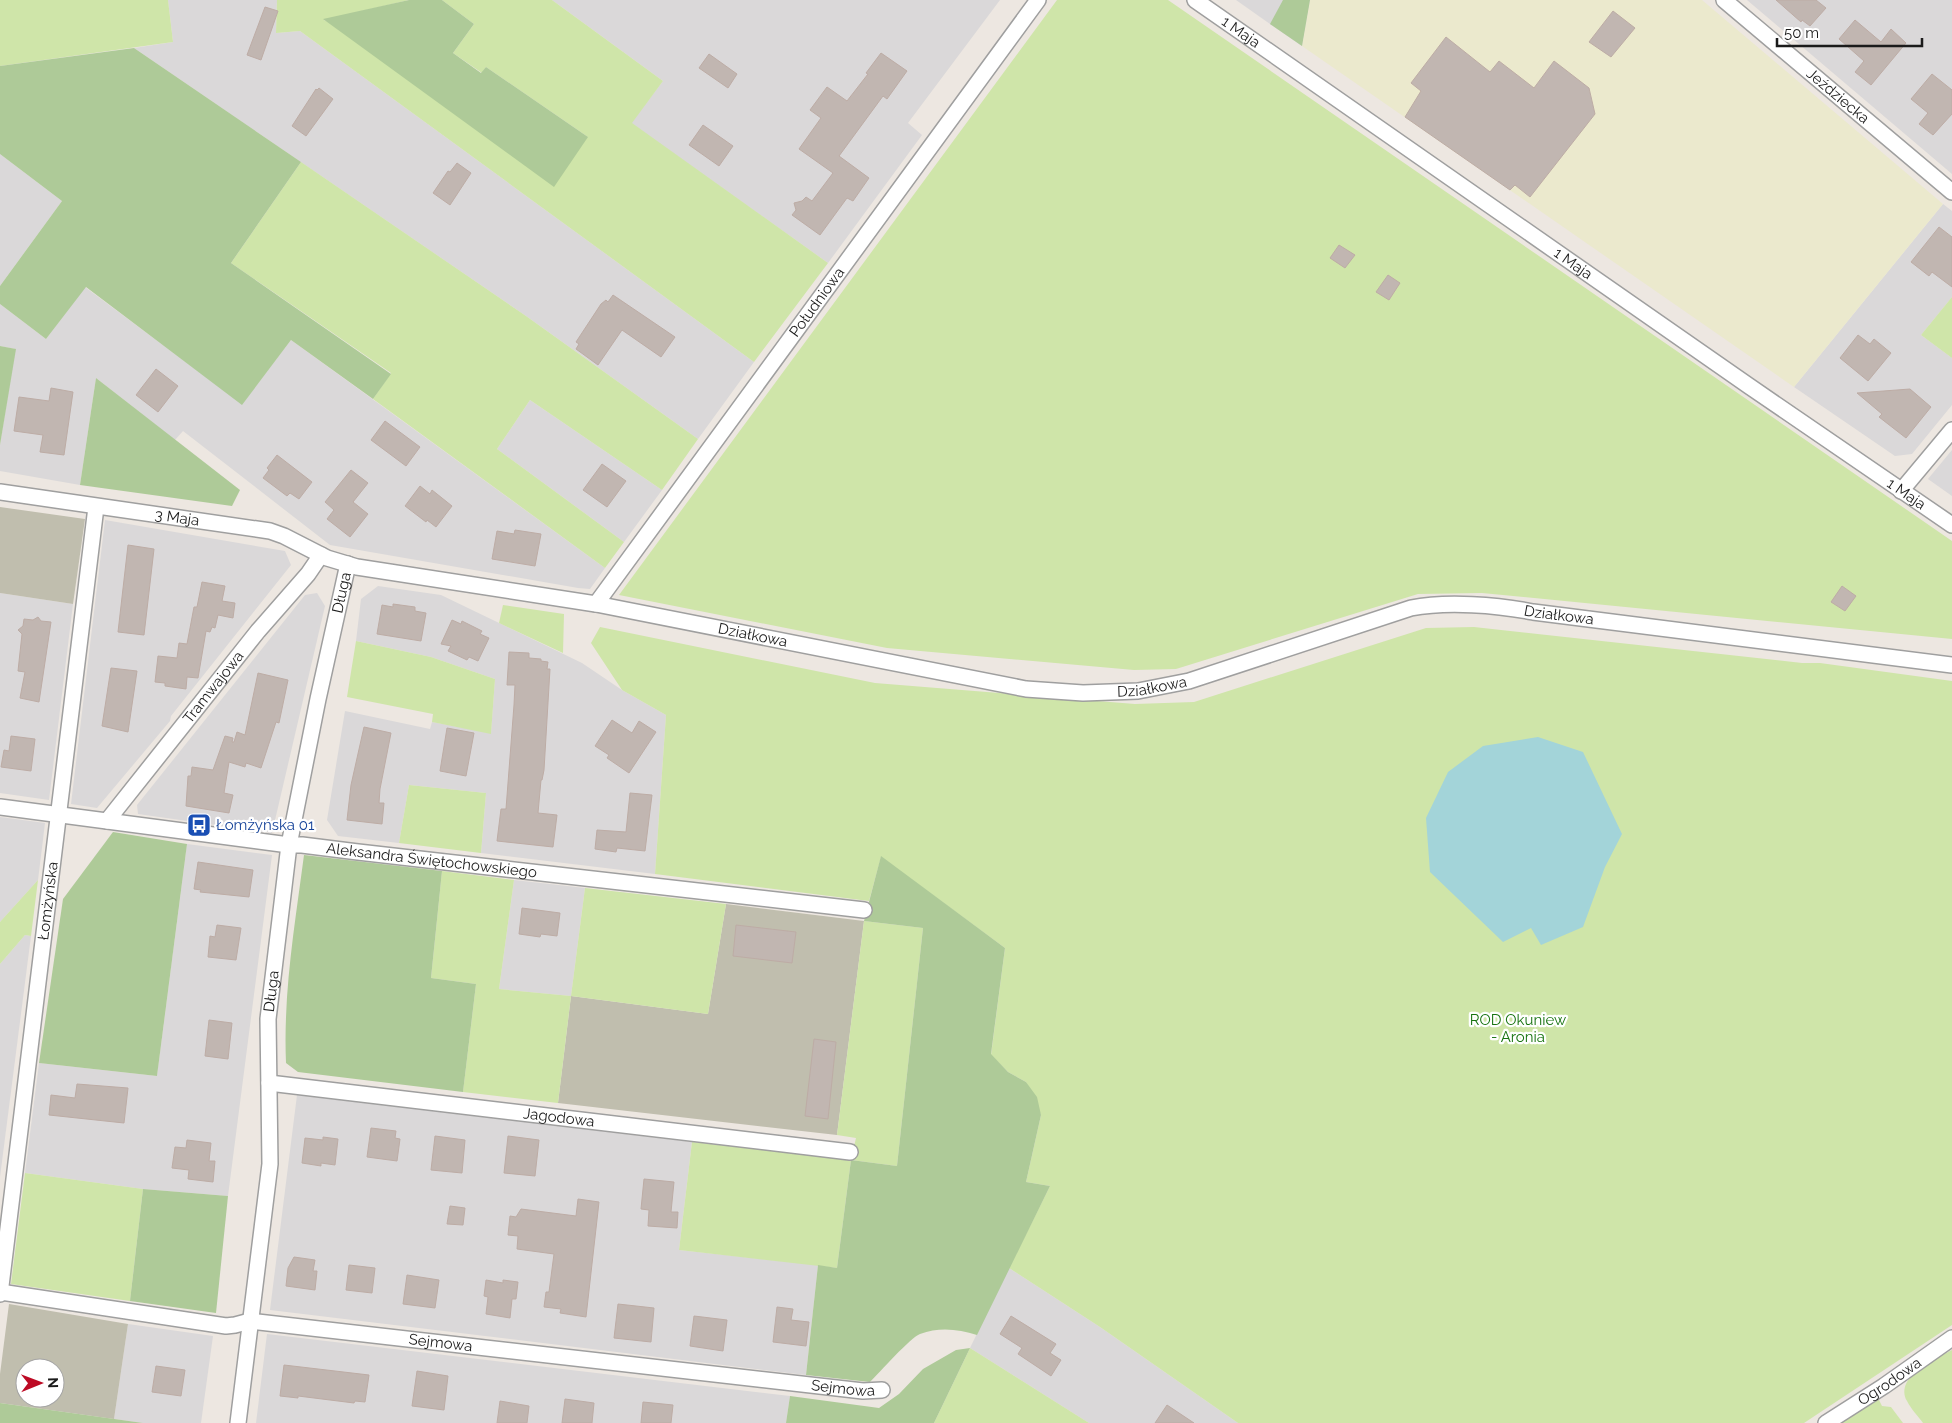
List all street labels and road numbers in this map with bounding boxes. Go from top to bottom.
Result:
street label: 1 Maja [1218,12,1264,52]
street label: Jeździecka [1803,65,1873,127]
street label: 1 Maja [1550,244,1596,283]
street label: Południowa [785,264,848,340]
street label: 1 Maja [1884,474,1929,513]
street label: 3 Maja [154,505,201,530]
street label: Długa [328,570,355,615]
street label: Działkowa [1522,601,1595,629]
street label: Działkowa [717,619,789,651]
street label: Tramwajowa [179,647,248,727]
street label: Działkowa [1117,673,1188,701]
street label: Aleksandra Świętochowskiego [325,839,538,881]
street label: Łomżyńska [34,861,62,941]
street label: Długa [260,969,283,1013]
street label: Jagodowa [522,1104,596,1131]
street label: Sejmowa [408,1330,473,1355]
street label: Ogrodowa [1855,1354,1925,1409]
street label: Sejmowa [810,1376,875,1400]

